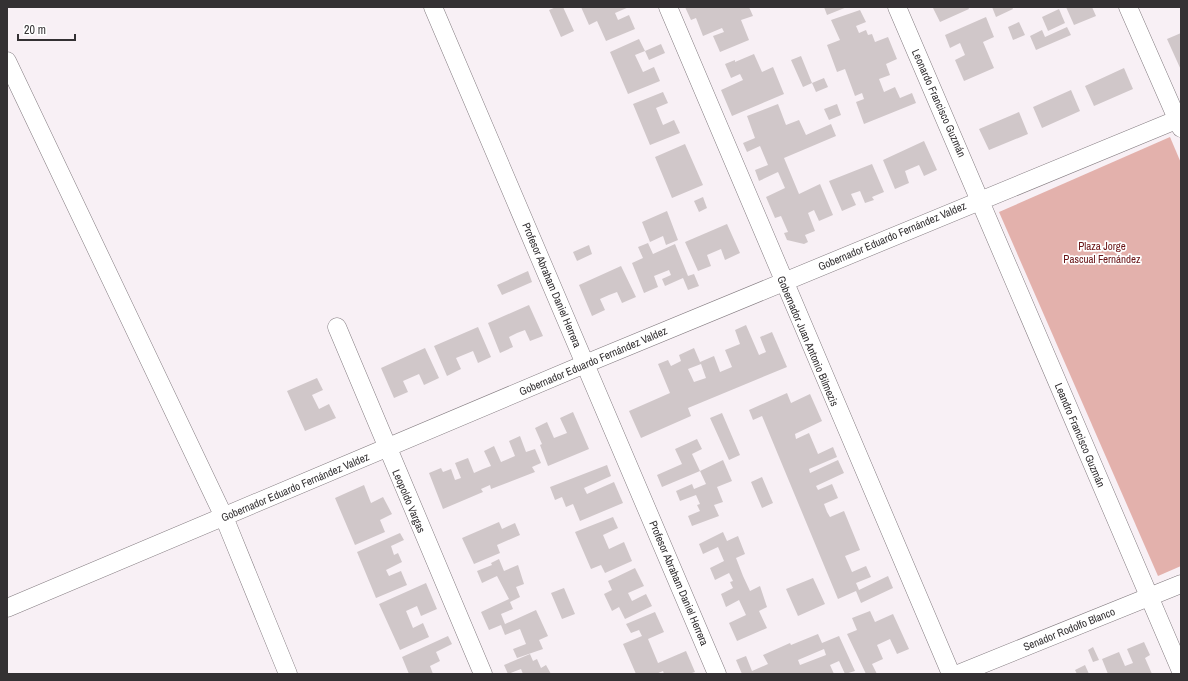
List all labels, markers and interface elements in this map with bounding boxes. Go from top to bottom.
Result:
scale bar [18,16,75,42]
text: 20 m [24,22,46,38]
street label: Leonardo Francisco Guzmán [909,47,969,159]
street label: Gobernador Eduardo Fernández Valdez [816,198,969,274]
street label: Profesor Abraham Daniel Herrera [519,220,585,350]
park label: Plaza Jorge Pascual Fernández [1063,239,1141,266]
street label: Gobernador Juan Antonio Bilmezis [774,274,842,409]
street label: Gobernador Eduardo Fernández Valdez [517,323,670,399]
street label: Leandro Francisco Guzmán [1052,381,1108,489]
street label: Gobernador Eduardo Fernández Valdez [219,449,372,525]
street label: Leopoldo Vargas [389,467,429,535]
street label: Profesor Abraham Daniel Herrera [646,518,712,648]
street label: Senador Rodolfo Blanco [1021,604,1117,654]

